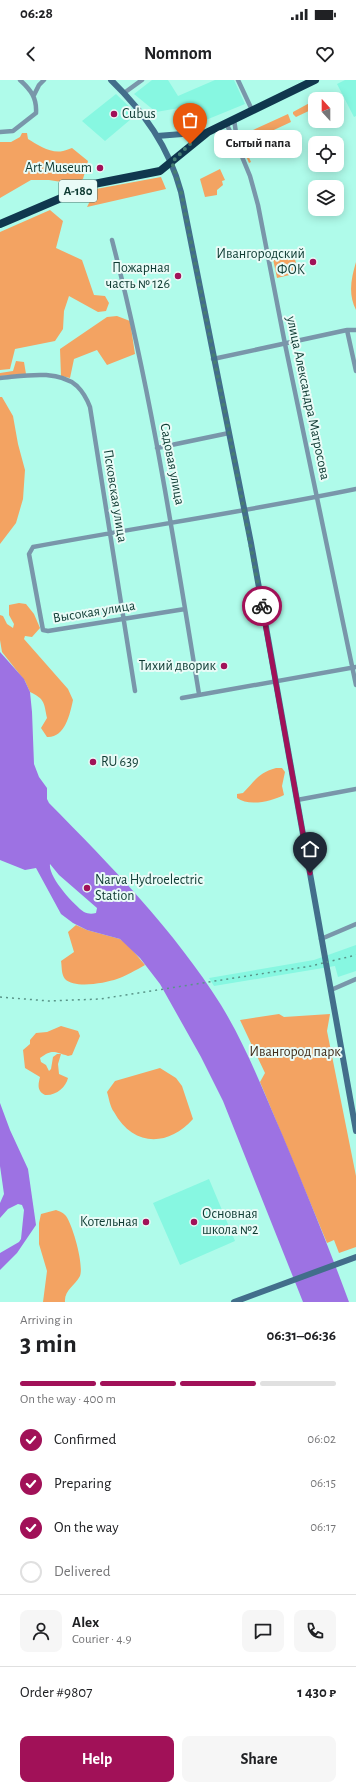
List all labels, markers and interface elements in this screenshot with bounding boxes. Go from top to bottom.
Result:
text: 06:28 [20,6,53,21]
icon: back [20,43,42,65]
icon: heart [314,43,336,65]
text: Nomnom [144,45,212,63]
north arrow [308,92,344,128]
map controls [308,92,344,216]
pin [173,103,207,144]
place label: Cubus [122,107,156,121]
marker: Cubus [109,109,119,119]
icon: bag [179,109,201,131]
callout: Сытый папа [214,130,302,158]
button: locate [308,136,344,172]
text: Сытый папа [225,137,291,150]
place label: Art Museum [25,161,92,175]
marker: Art Museum [95,163,105,173]
road number: А-180 [59,180,97,202]
button: layers [308,180,344,216]
place label: Ивангородский ФОК [216,247,305,277]
marker: Ивангородский ФОК [308,257,318,267]
place label: Пожарная часть № 126 [106,261,170,291]
marker: Пожарная часть № 126 [173,271,183,281]
street label: улица Александра Матросова [284,314,332,482]
street label: Садовая улица [157,422,187,507]
street label: Псковская улица [101,448,129,544]
courier [242,586,282,626]
icon: bike [251,595,273,617]
street label: Высокая улица [52,598,137,625]
place label: Тихий дворик [139,659,217,673]
marker: Тихий дворик [219,661,229,671]
place label: RU 639 [101,755,139,769]
marker: RU 639 [88,757,98,767]
pin [293,832,327,873]
icon: home [299,838,321,860]
place label: Narva Hydroelectric Station [95,873,203,903]
marker: Narva Hydroelectric Station [82,883,92,893]
park label: Ивангород парк [249,1045,341,1059]
place label: Основная школа №2 [202,1207,258,1237]
place label: Котельная [80,1215,138,1229]
marker: Котельная [141,1217,151,1227]
marker: Основная школа №2 [189,1217,199,1227]
text: Arriving in [20,1314,73,1327]
text: 06:31–06:36 [267,1328,336,1343]
text: 3 min [20,1331,77,1357]
text: On the way · 400 m [20,1393,116,1406]
icon: check [20,1429,42,1451]
text: Confirmed [54,1432,116,1447]
text: 06:02 [307,1433,336,1446]
icon: check [20,1473,42,1495]
text: Preparing [54,1476,111,1491]
text: 06:15 [310,1477,336,1490]
icon: check [20,1517,42,1539]
text: On the way [54,1520,119,1535]
text: 06:17 [310,1521,336,1534]
text: Delivered [54,1564,111,1579]
button: person [20,1610,62,1652]
button: chat [242,1610,284,1652]
button: phone [294,1610,336,1652]
text: Alex [72,1615,99,1630]
text: Courier · 4.9 [72,1633,132,1646]
text: Order #9807 [20,1685,92,1700]
text: 1 430 ₽ [297,1685,336,1700]
button: Help [20,1736,174,1782]
button: Share [182,1736,336,1782]

